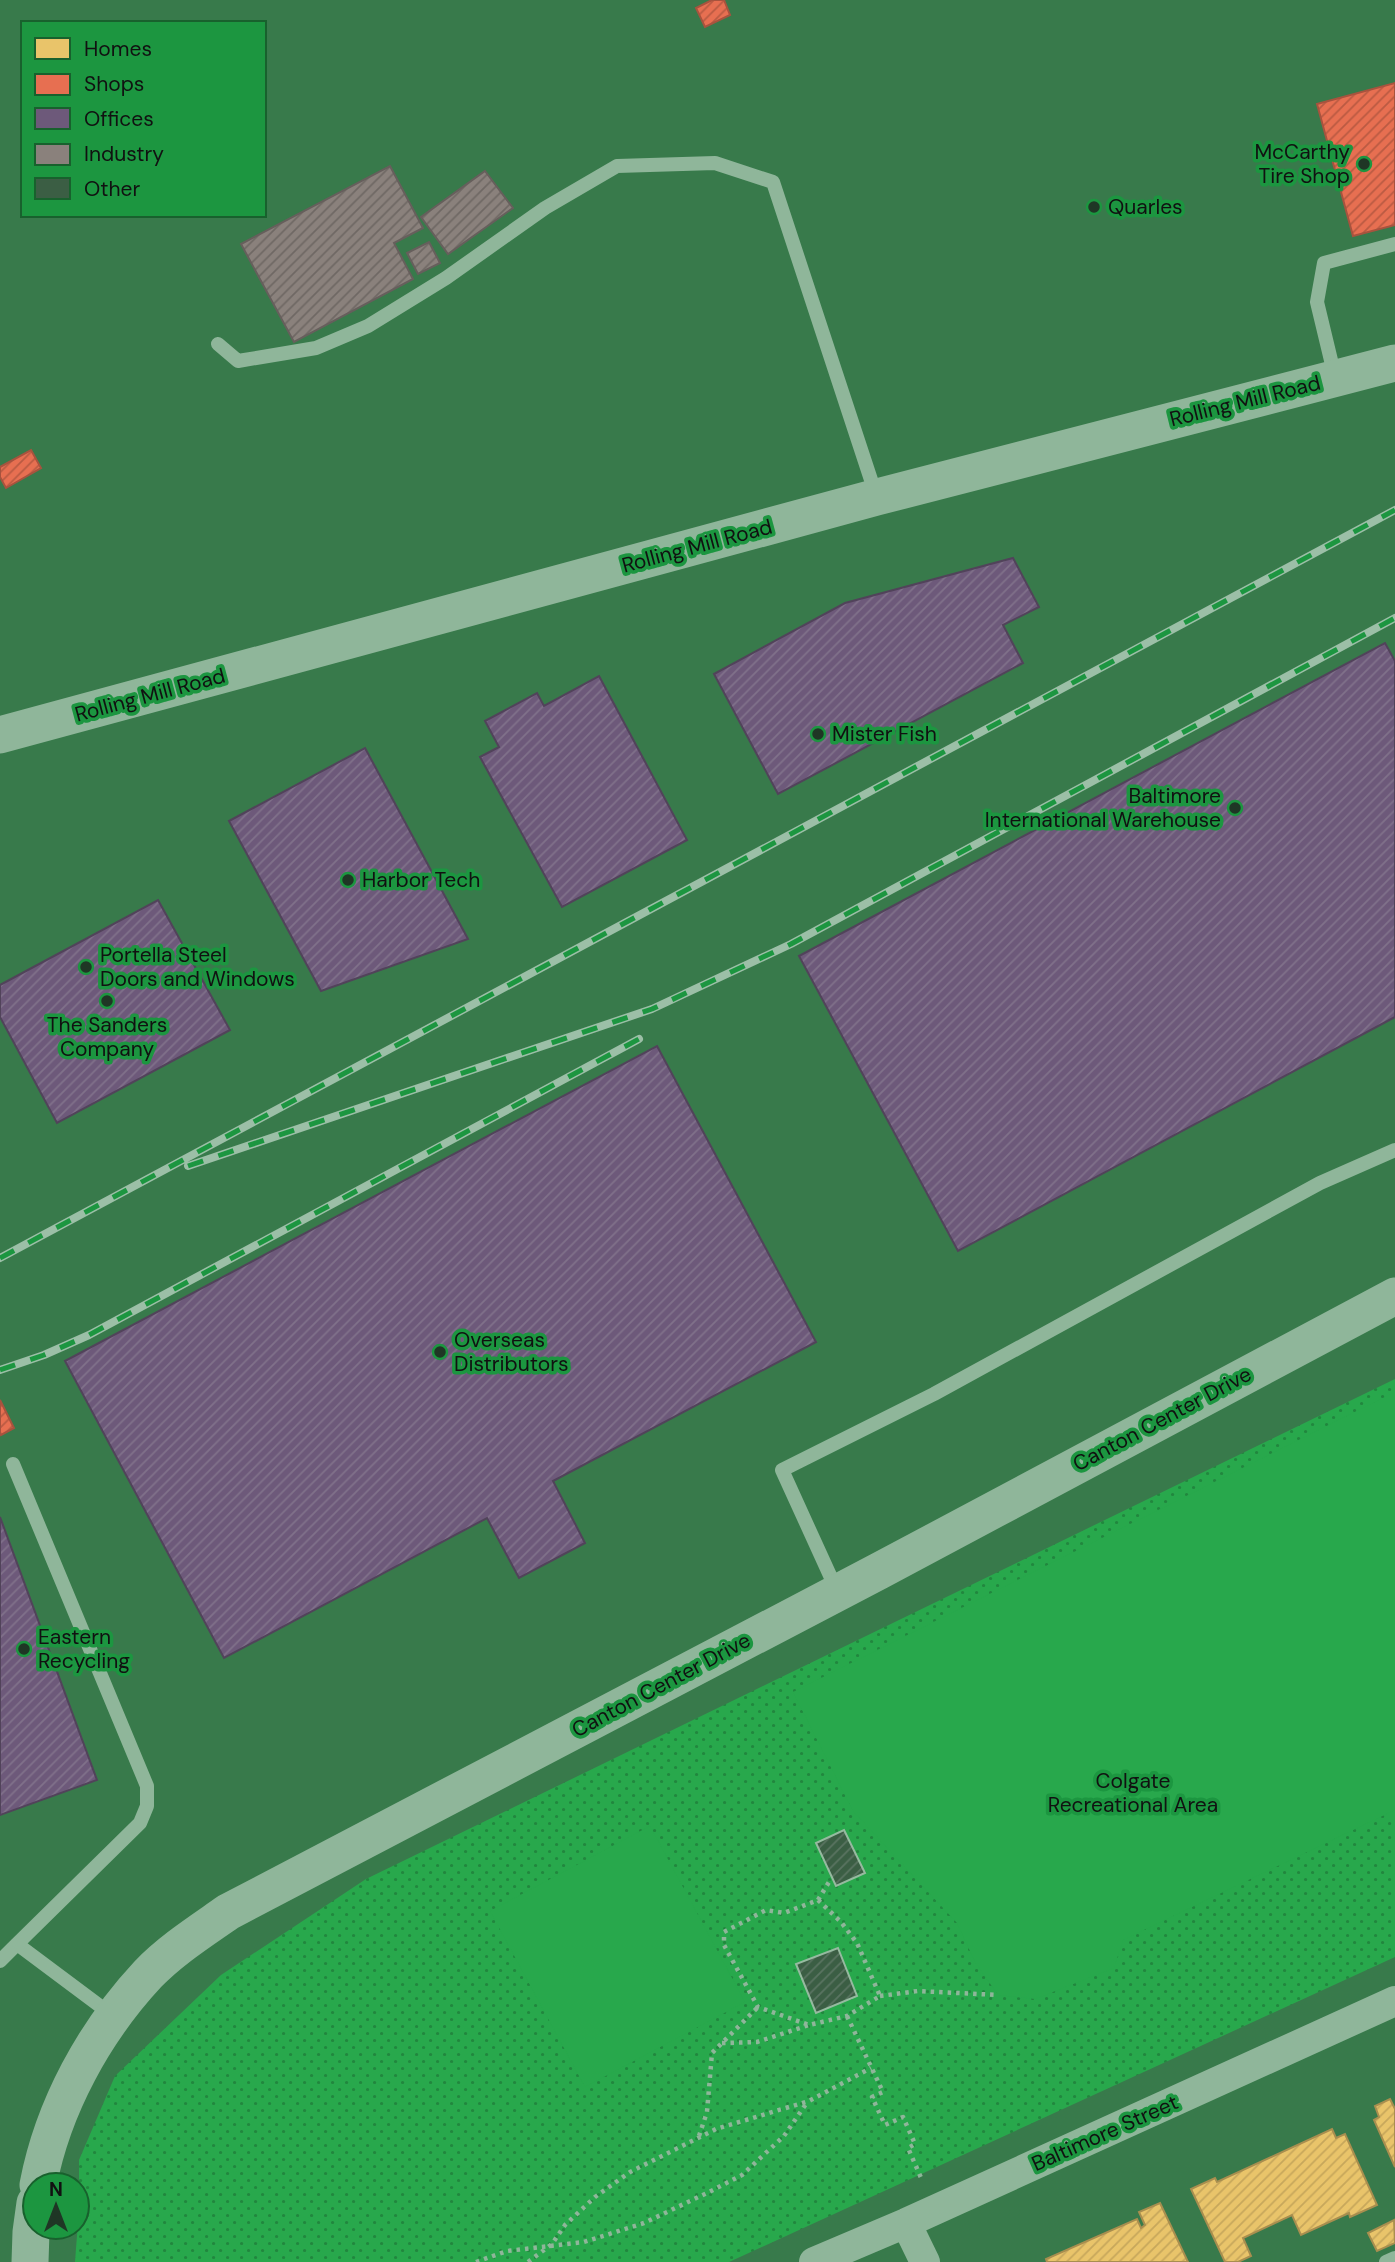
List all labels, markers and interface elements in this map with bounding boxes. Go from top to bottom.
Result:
legend [21,21,266,217]
text: Homes [84,35,152,63]
text: Shops [84,70,144,98]
text: Offices [84,105,154,133]
place label: McCarthy Tire Shop [1254,138,1350,190]
text: Industry [84,140,164,168]
marker: McCarthy Tire Shop [1356,156,1372,172]
text: Other [84,175,140,203]
place label: Quarles [1108,193,1183,221]
marker: Quarles [1086,199,1102,215]
street label: Rolling Mill Road [1167,369,1323,433]
street label: Rolling Mill Road [619,512,775,580]
street label: Rolling Mill Road [72,661,228,729]
place label: Mister Fish [832,720,937,748]
marker: Mister Fish [810,726,826,742]
place label: Baltimore International Warehouse [985,782,1221,834]
marker: Baltimore International Warehouse [1227,800,1243,816]
place label: Harbor Tech [362,866,480,894]
marker: Harbor Tech [340,872,356,888]
place label: Portella Steel Doors and Windows [100,941,295,993]
marker: Portella Steel Doors and Windows [78,959,94,975]
marker: The Sanders Company [99,993,115,1009]
place label: The Sanders Company [47,1011,167,1063]
place label: Overseas Distributors [454,1326,569,1378]
marker: Overseas Distributors [432,1344,448,1360]
street label: Canton Center Drive [1068,1360,1256,1478]
place label: Eastern Recycling [38,1623,130,1675]
street label: Canton Center Drive [567,1626,755,1744]
marker: Eastern Recycling [16,1641,32,1657]
park label: Colgate Recreational Area [1048,1767,1218,1819]
street label: Baltimore Street [1027,2088,1183,2178]
north arrow [21,2171,91,2241]
text: N [49,2177,63,2202]

